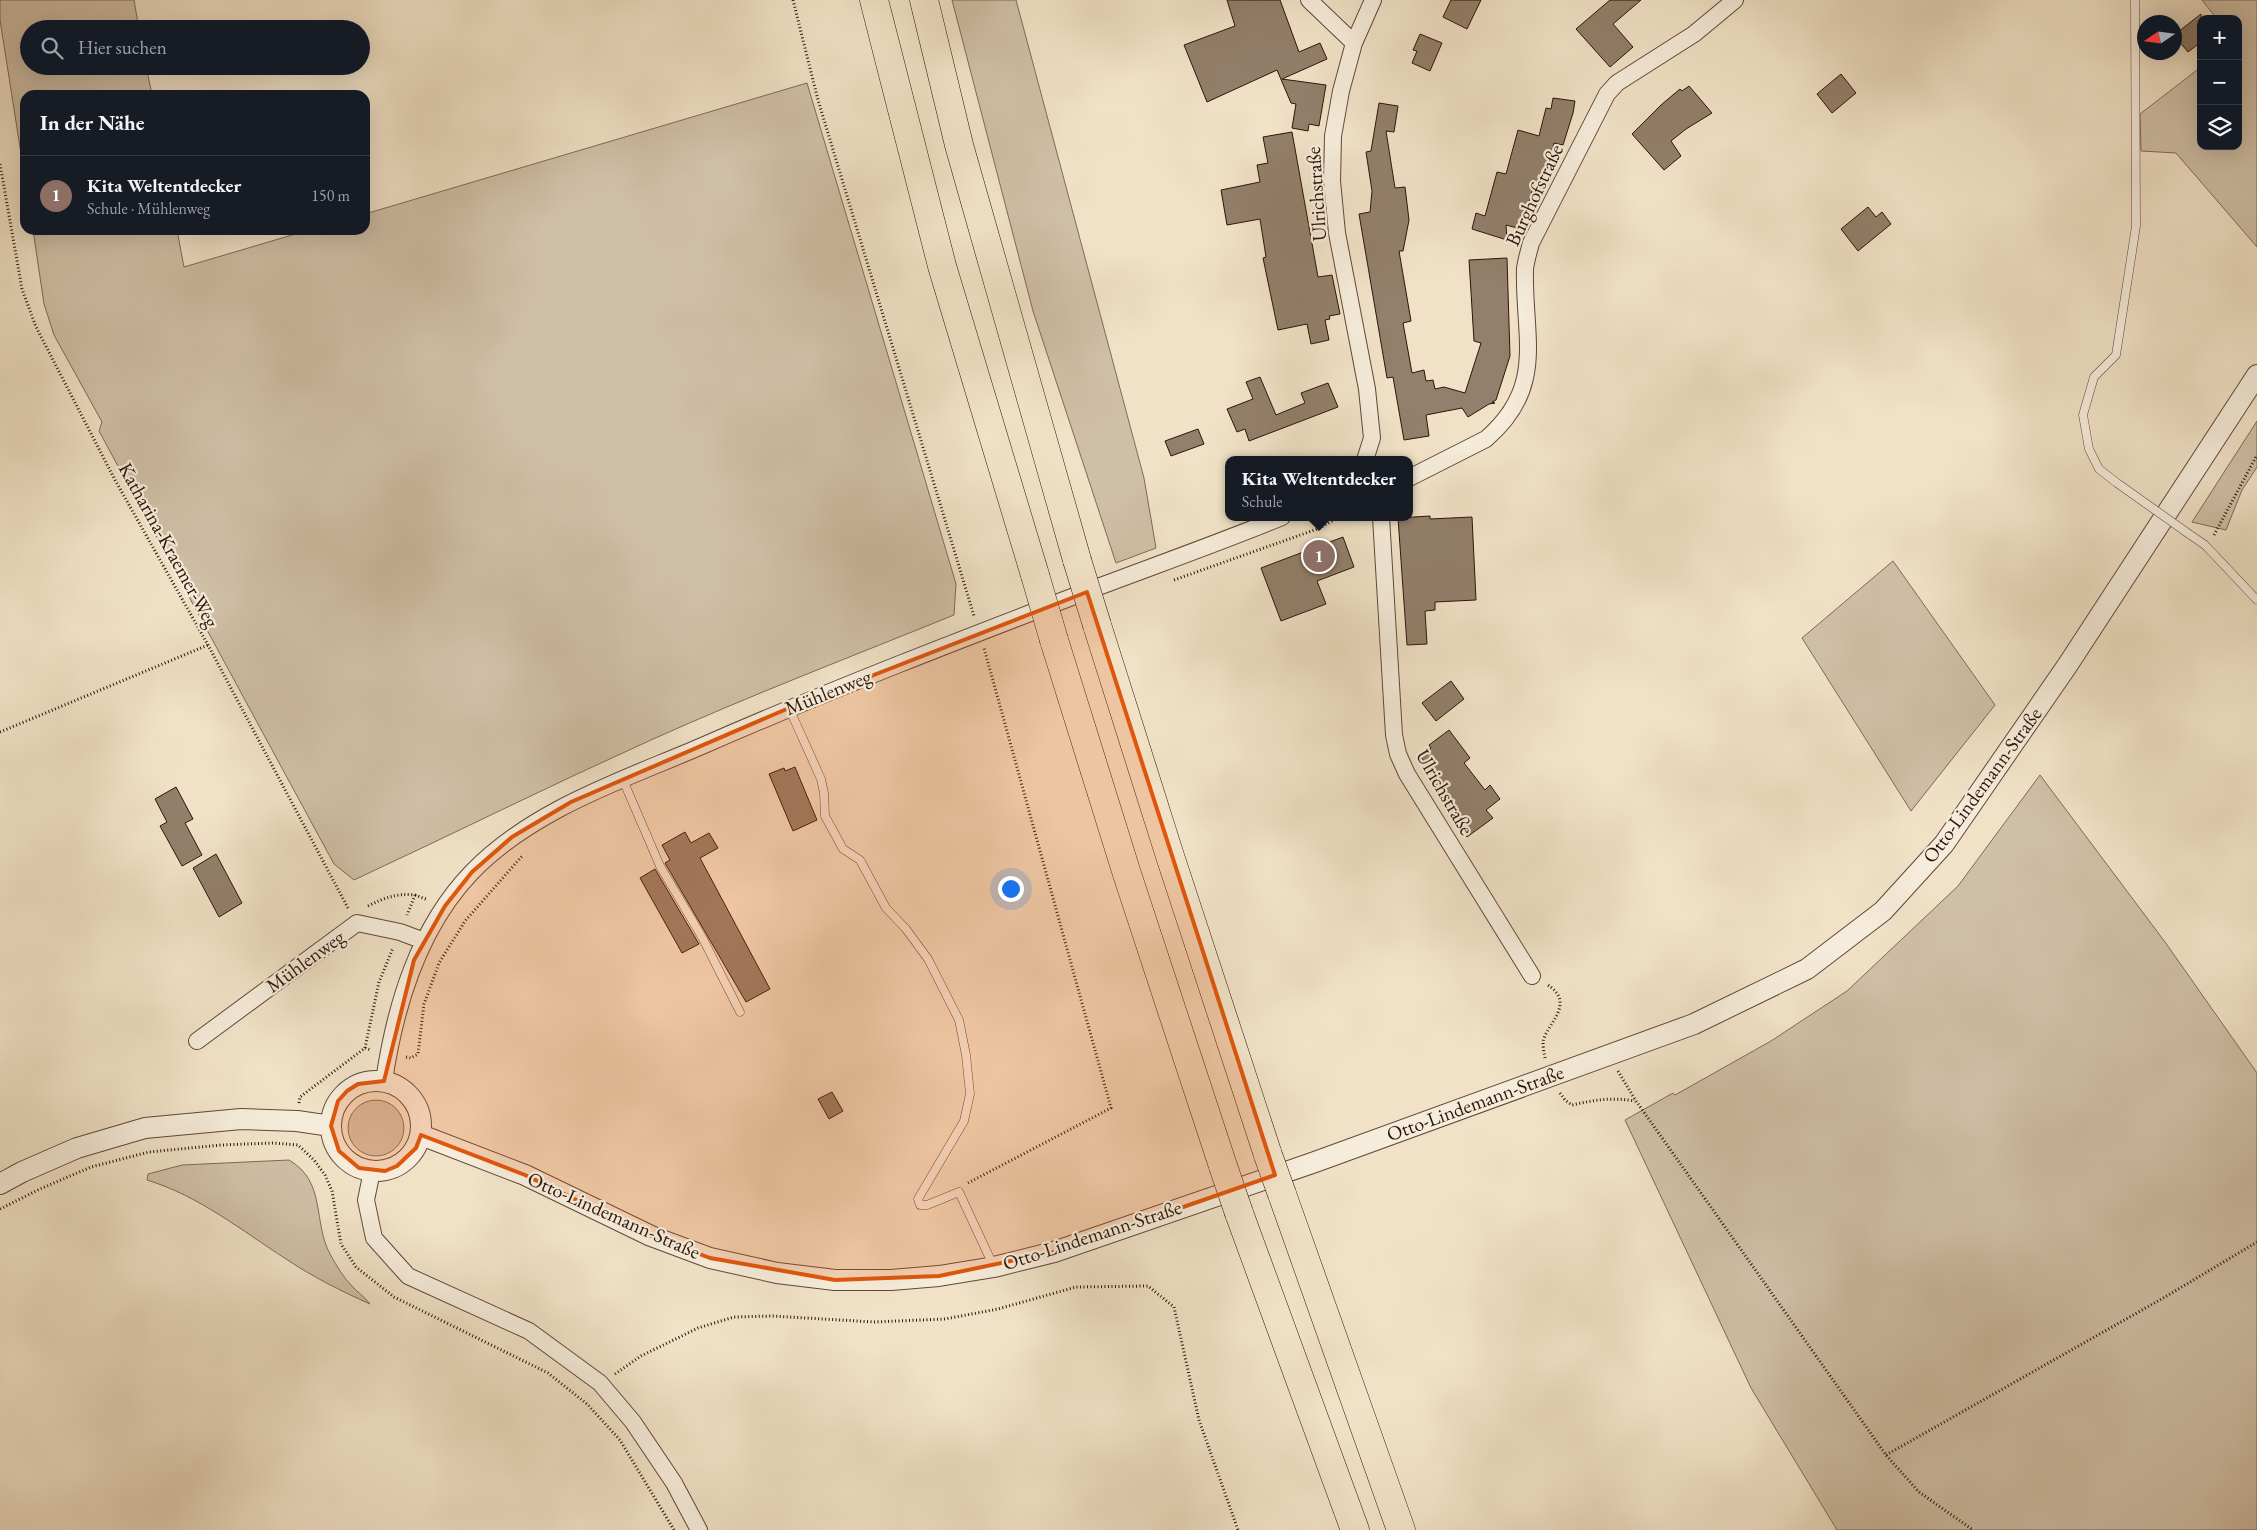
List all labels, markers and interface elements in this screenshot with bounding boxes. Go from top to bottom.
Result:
north arrow [2137,15,2182,60]
map controls [2197,15,2242,150]
button: + [2197,15,2242,60]
search box [20,20,370,75]
icon: search [38,34,66,62]
text: Hier suchen [78,35,167,60]
button: − [2197,60,2242,105]
button: layers [2197,105,2242,150]
text: In der Nähe [40,109,145,136]
street label: Burghofstraße [1499,140,1569,250]
street label: Ulrichstraße [1300,146,1332,242]
text: Kita Weltentdecker [87,173,241,198]
text: 1 [52,185,60,206]
text: 150 m [311,185,350,206]
text: Schule · Mühlenweg [87,198,210,219]
popup [1225,456,1413,521]
street label: Katharina-Kraemer-Weg [113,458,225,632]
text: Kita Weltentdecker [1242,466,1396,491]
text: Schule [1242,491,1283,512]
pin: 1 [1303,537,1335,575]
street label: Mühlenweg [781,663,875,721]
street label: Otto-Lindemann-Straße [1917,702,2047,868]
street label: Ulrichstraße [1410,744,1480,840]
your location [998,876,1024,902]
street label: Mühlenweg [260,924,350,998]
street label: Otto-Lindemann-Straße [1383,1059,1567,1147]
street label: Otto-Lindemann-Straße [524,1165,705,1265]
street label: Otto-Lindemann-Straße [999,1194,1185,1276]

